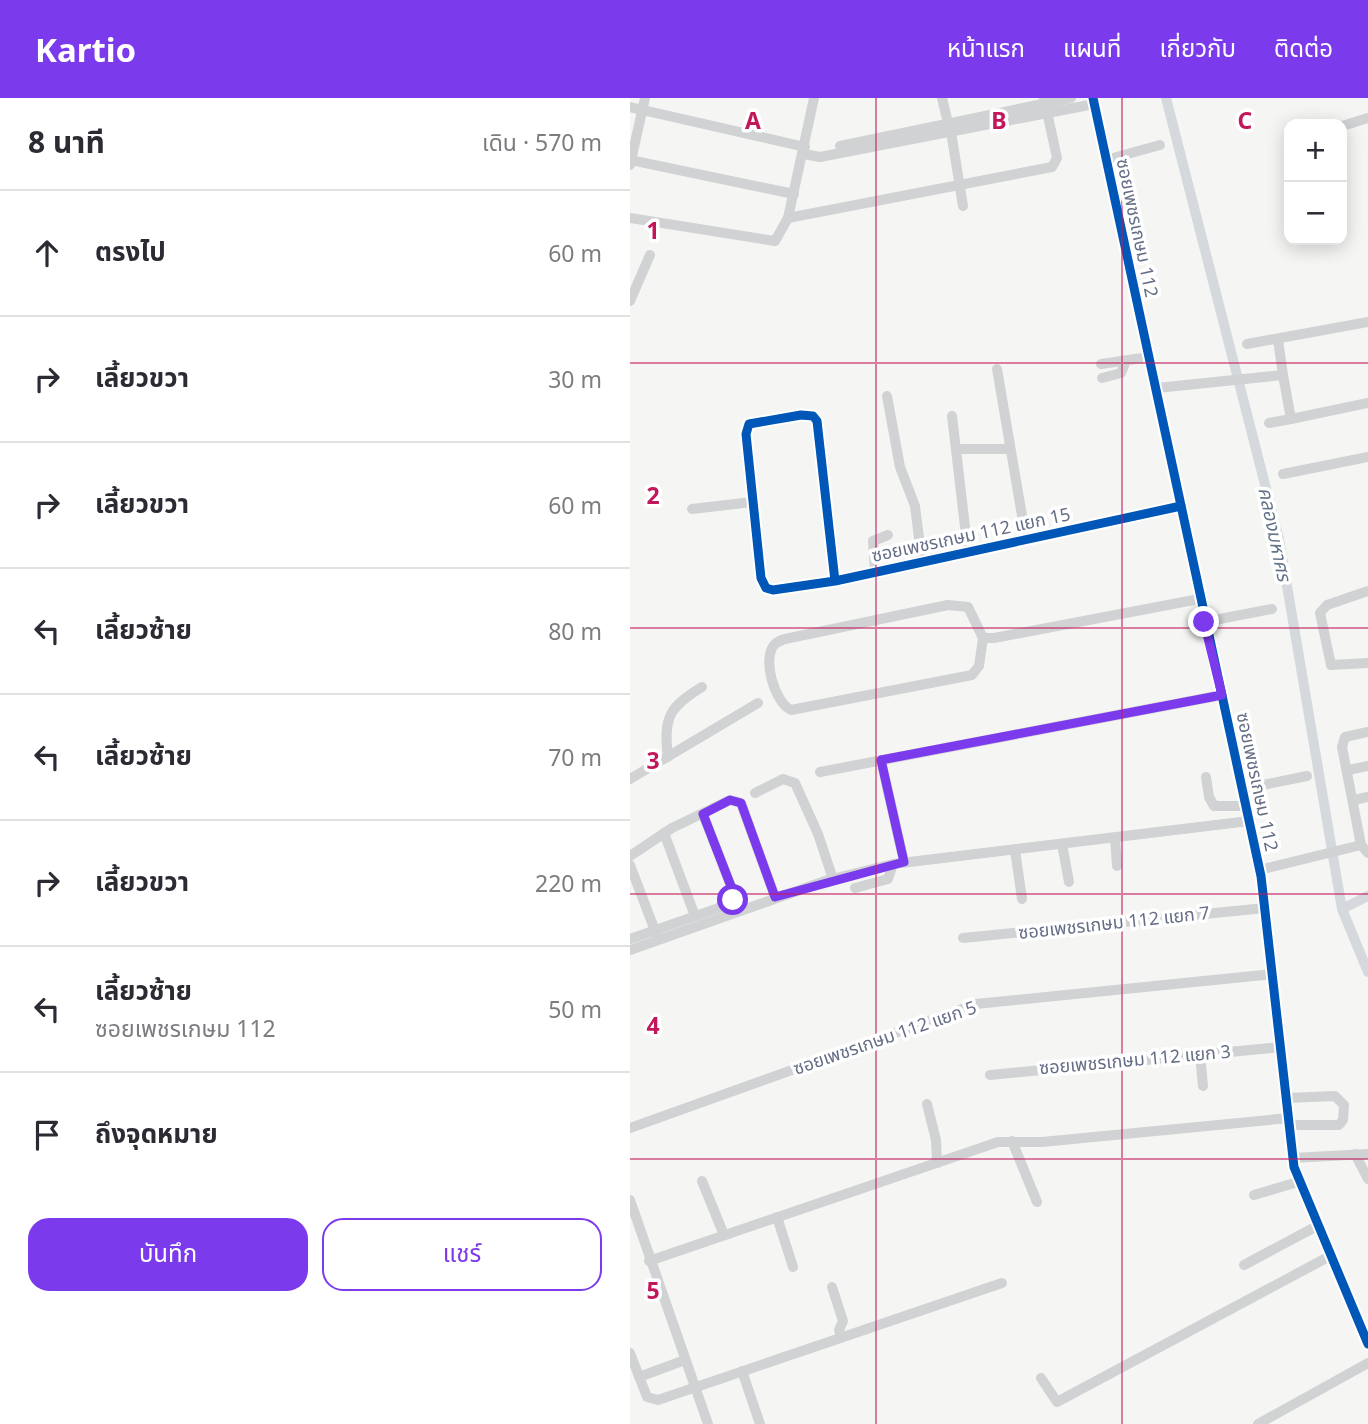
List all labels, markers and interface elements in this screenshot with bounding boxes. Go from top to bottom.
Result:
text: Kartio [35,27,136,72]
text: หน้าแรก [947,31,1025,64]
text: แผนที่ [1063,31,1121,64]
text: เกี่ยวกับ [1159,31,1236,64]
text: ติดต่อ [1274,31,1333,64]
text: A [745,104,761,136]
text: B [991,104,1007,136]
text: C [1238,104,1253,136]
map controls [1284,119,1347,245]
button: + [1284,119,1347,182]
text: 8 นาที [28,121,105,162]
text: เดิน · 570 m [482,126,602,158]
street label: ซอยเพชรเกษม 112 [1112,156,1164,299]
button: − [1284,182,1347,245]
text: 1 [646,214,660,246]
text: ตรงไป [95,233,166,269]
icon: ahead [28,234,66,272]
text: 60 m [548,237,602,269]
text: เลี้ยวขวา [95,359,189,395]
icon: right [28,360,66,398]
text: 30 m [548,363,602,395]
text: 2 [646,479,660,511]
text: เลี้ยวขวา [95,485,189,521]
water label: คลองมหาศร [1252,485,1298,585]
icon: right [28,486,66,524]
text: 60 m [548,489,602,521]
street label: ซอยเพชรเกษม 112 แยก 15 [869,501,1072,567]
route end [1188,606,1219,637]
text: เลี้ยวซ้าย [95,611,192,647]
icon: left [28,612,66,650]
text: 80 m [548,615,602,647]
street label: ซอยเพชรเกษม 112 [1232,710,1284,853]
text: เลี้ยวซ้าย [95,737,192,773]
icon: left [28,738,66,776]
text: 70 m [548,741,602,773]
text: 3 [646,744,660,776]
text: เลี้ยวขวา [95,863,189,899]
icon: right [28,864,66,902]
text: 220 m [535,867,602,899]
route start [717,884,748,915]
street label: ซอยเพชรเกษม 112 แยก 7 [1017,900,1211,944]
text: เลี้ยวซ้าย [95,972,192,1008]
icon: left [28,990,66,1028]
text: 50 m [548,993,602,1025]
street label: ซอยเพชรเกษม 112 แยก 5 [790,994,979,1080]
text: 4 [646,1009,660,1041]
text: ซอยเพชรเกษม 112 [95,1012,276,1044]
street label: ซอยเพชรเกษม 112 แยก 3 [1038,1039,1232,1079]
text: ถึงจุดหมาย [95,1115,218,1151]
icon: arrive [28,1116,66,1154]
button: บันทึก [28,1218,308,1291]
button: แชร์ [322,1218,602,1291]
text: 5 [646,1274,660,1306]

